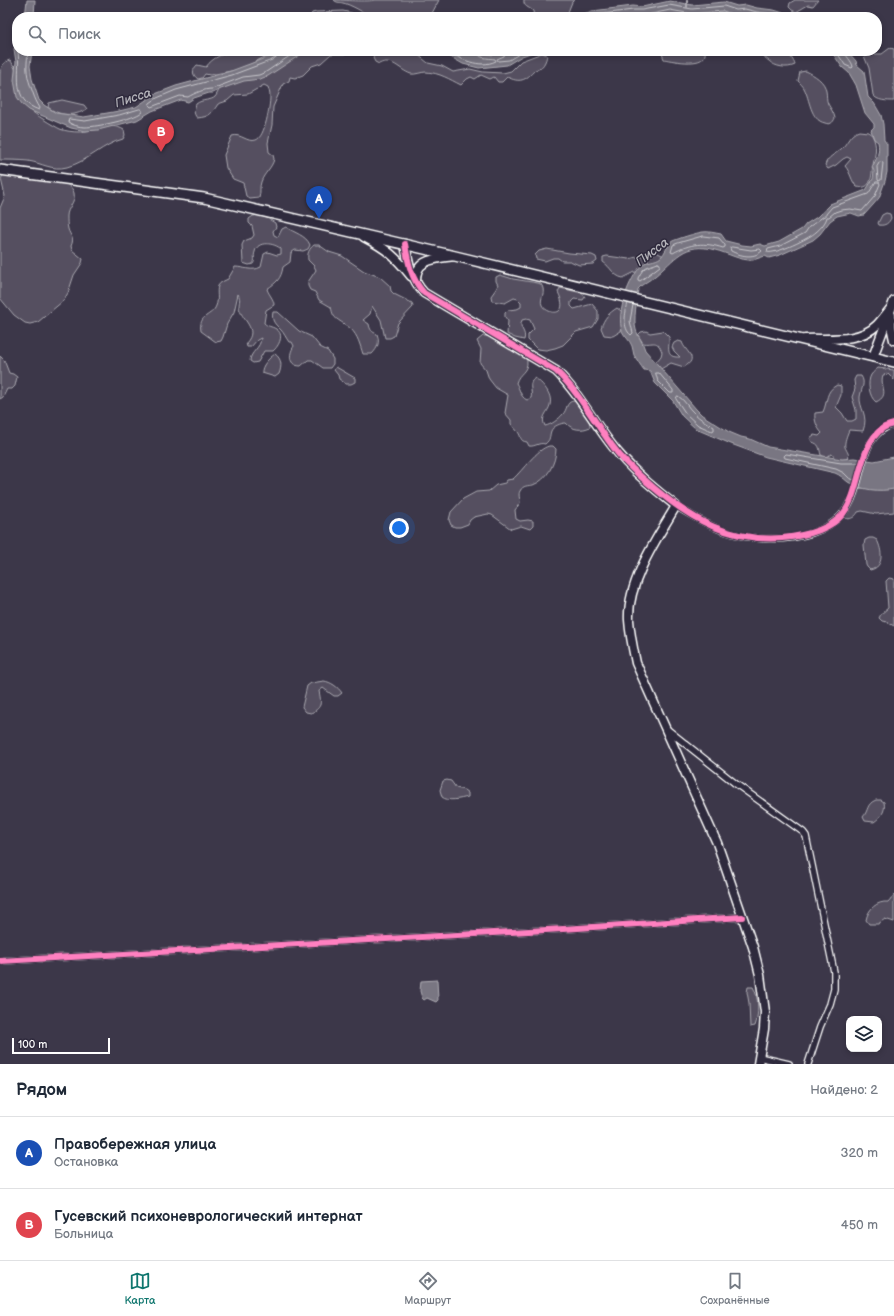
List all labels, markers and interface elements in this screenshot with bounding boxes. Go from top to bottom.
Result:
search box [12,12,882,56]
icon: search [26,23,48,45]
text: Поиск [58,25,101,44]
water label: Писса [113,85,154,111]
pin: B [148,119,174,152]
pin: A [306,186,332,219]
water label: Писса [632,234,672,270]
your location [389,518,409,538]
map controls [846,1016,882,1052]
button: layers [846,1016,882,1052]
scale bar [12,1036,110,1055]
text: 100 m [18,1038,47,1051]
text: Рядом [16,1080,67,1100]
text: Найдено: 2 [810,1082,878,1098]
text: Правобережная улица [54,1135,216,1154]
text: A [25,1145,33,1161]
text: 320 m [840,1145,878,1161]
text: Остановка [54,1154,119,1170]
text: Гусевский психоневрологический интернат [54,1207,363,1226]
text: B [24,1217,34,1233]
text: 450 m [841,1217,878,1233]
text: Больница [54,1226,113,1242]
tab: Карта [124,1270,155,1307]
tab: Маршрут [404,1270,451,1307]
tab: Сохранённые [700,1270,770,1307]

